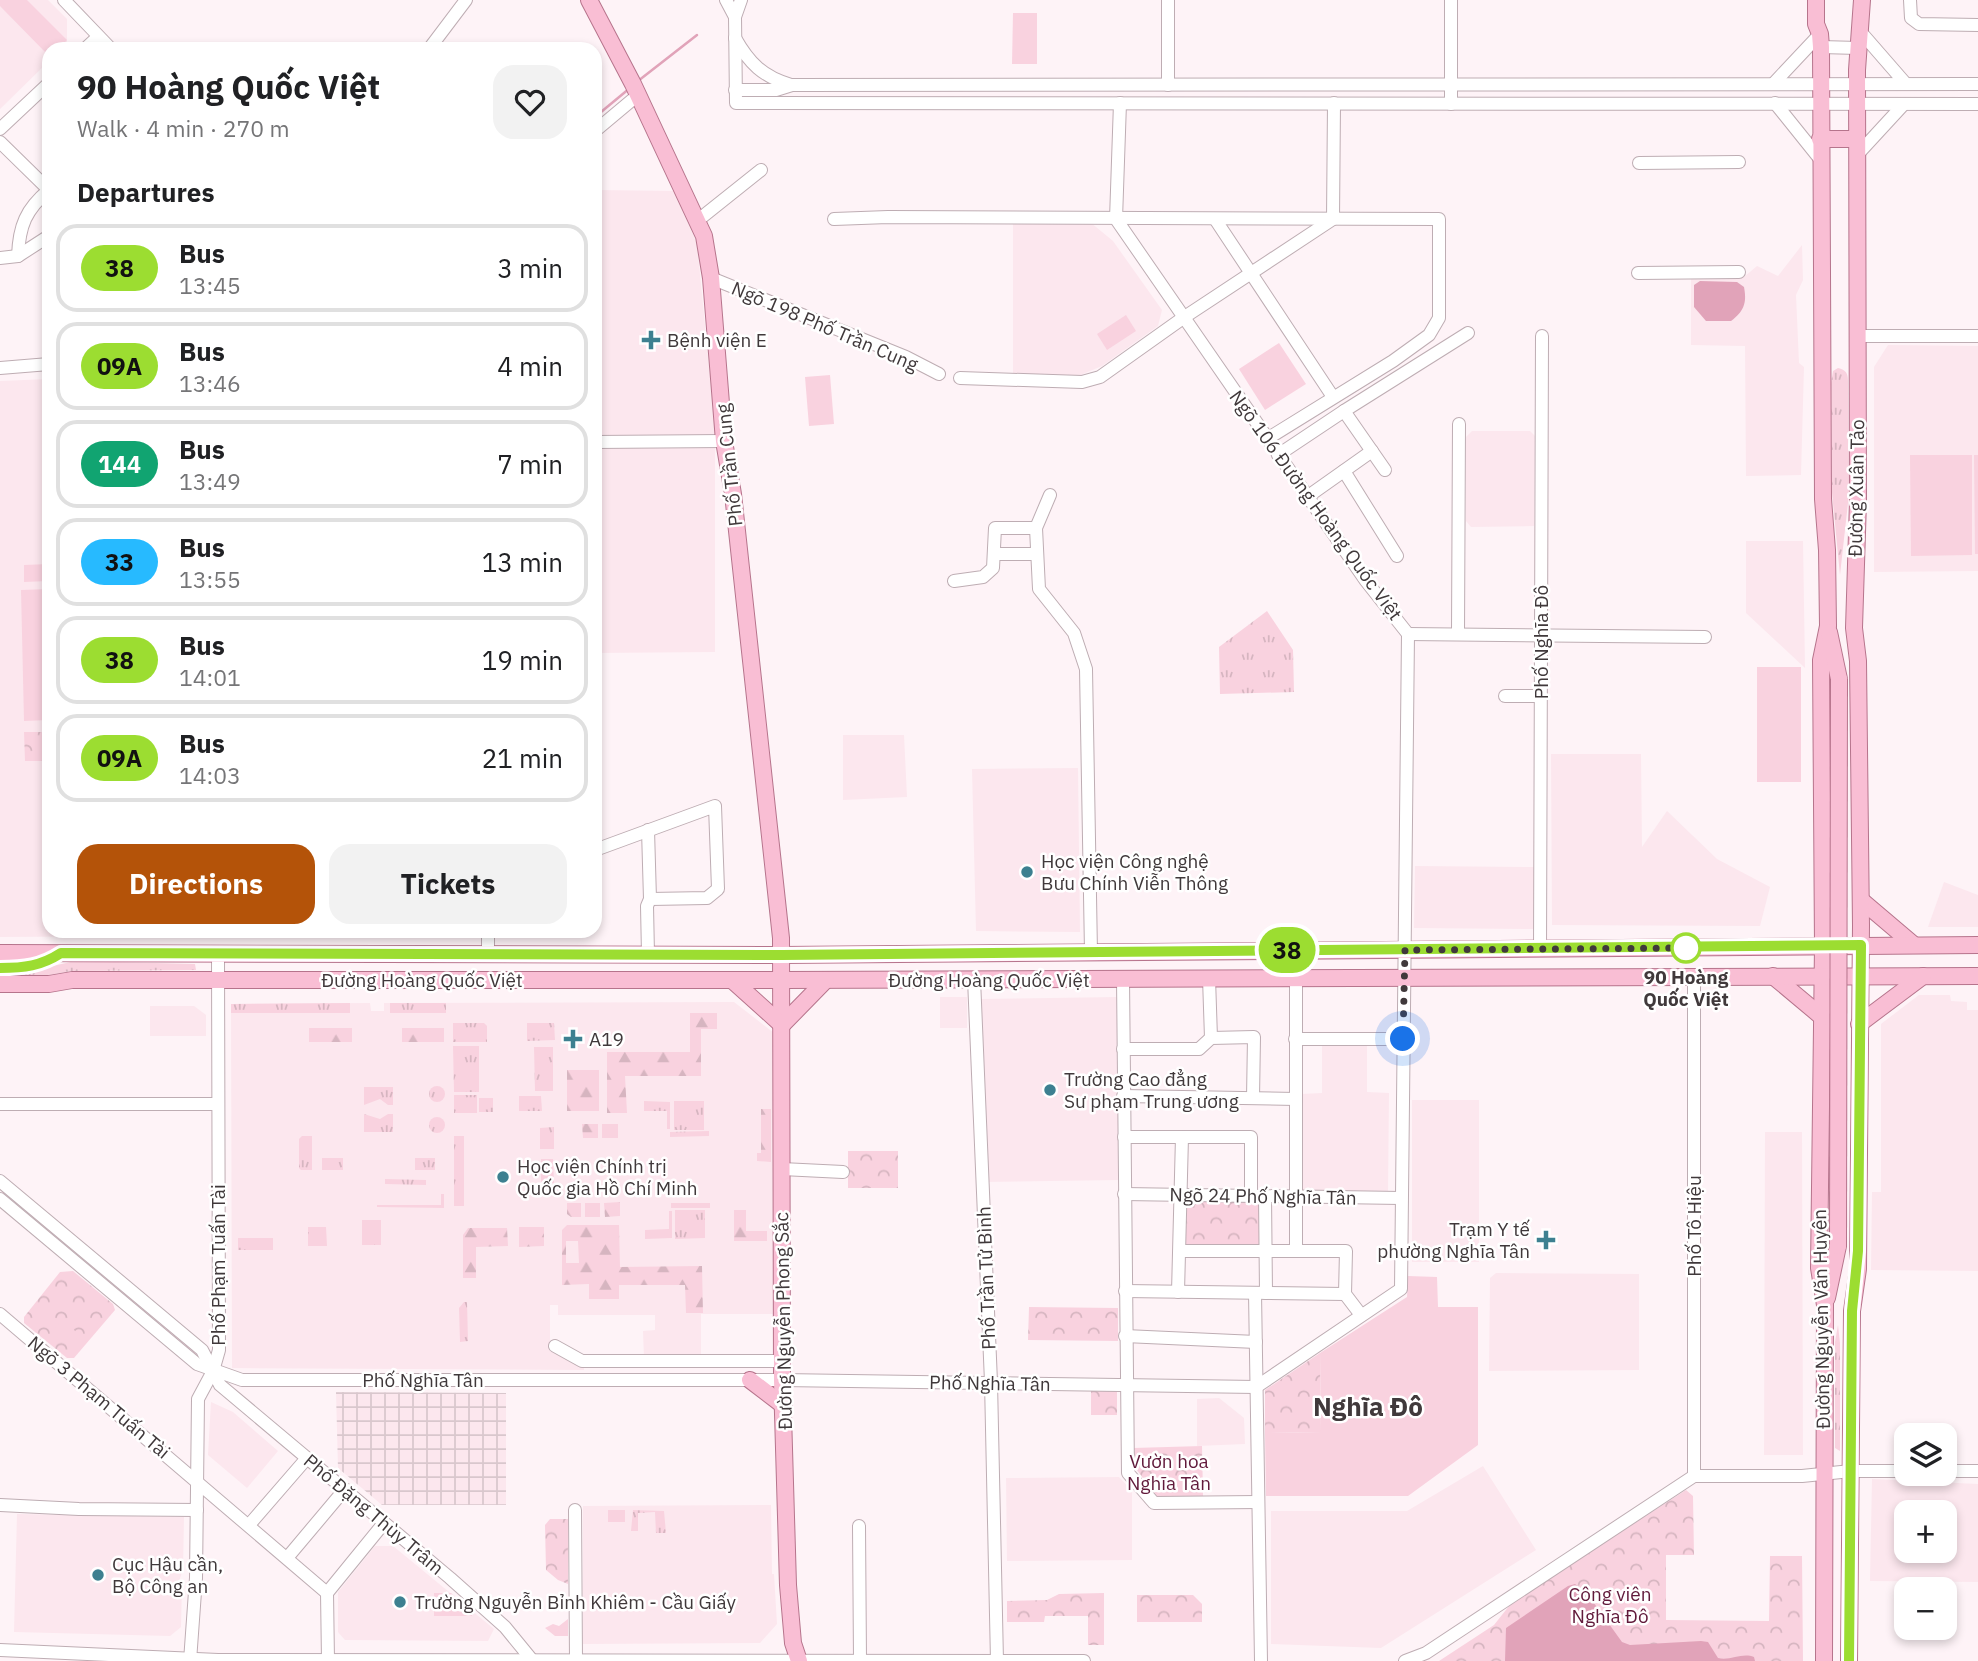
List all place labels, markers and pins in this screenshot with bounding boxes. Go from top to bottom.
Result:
place label: Bệnh viện E [667,328,767,352]
marker: Bệnh viện E [641,330,661,350]
place label: Học viện Công nghệ Bưu Chính Viễn Thông [1041,849,1228,895]
marker: Học viện Công nghệ Bưu Chính Viễn Thông [1019,864,1035,880]
marker: 90 Hoàng Quốc Việt [1671,933,1701,963]
place label: 90 Hoàng Quốc Việt [1643,965,1729,1011]
place label: A19 [589,1027,624,1051]
marker: A19 [563,1029,583,1049]
place label: Trường Cao đẳng Sư phạm Trung ương [1064,1067,1239,1113]
marker: Trường Cao đẳng Sư phạm Trung ương [1042,1082,1058,1098]
place label: Học viện Chính trị Quốc gia Hồ Chí Minh [517,1154,697,1200]
marker: Học viện Chính trị Quốc gia Hồ Chí Minh [495,1169,511,1185]
place label: Trạm Y tế phường Nghĩa Tân [1377,1217,1531,1263]
marker: Trạm Y tế phường Nghĩa Tân [1536,1230,1556,1250]
place label: Cục Hậu cần, Bộ Công an [112,1552,223,1598]
marker: Cục Hậu cần, Bộ Công an [90,1567,106,1583]
place label: Trường Nguyễn Bỉnh Khiêm - Cầu Giấy [414,1590,737,1614]
marker: Trường Nguyễn Bỉnh Khiêm - Cầu Giấy [392,1594,408,1610]

